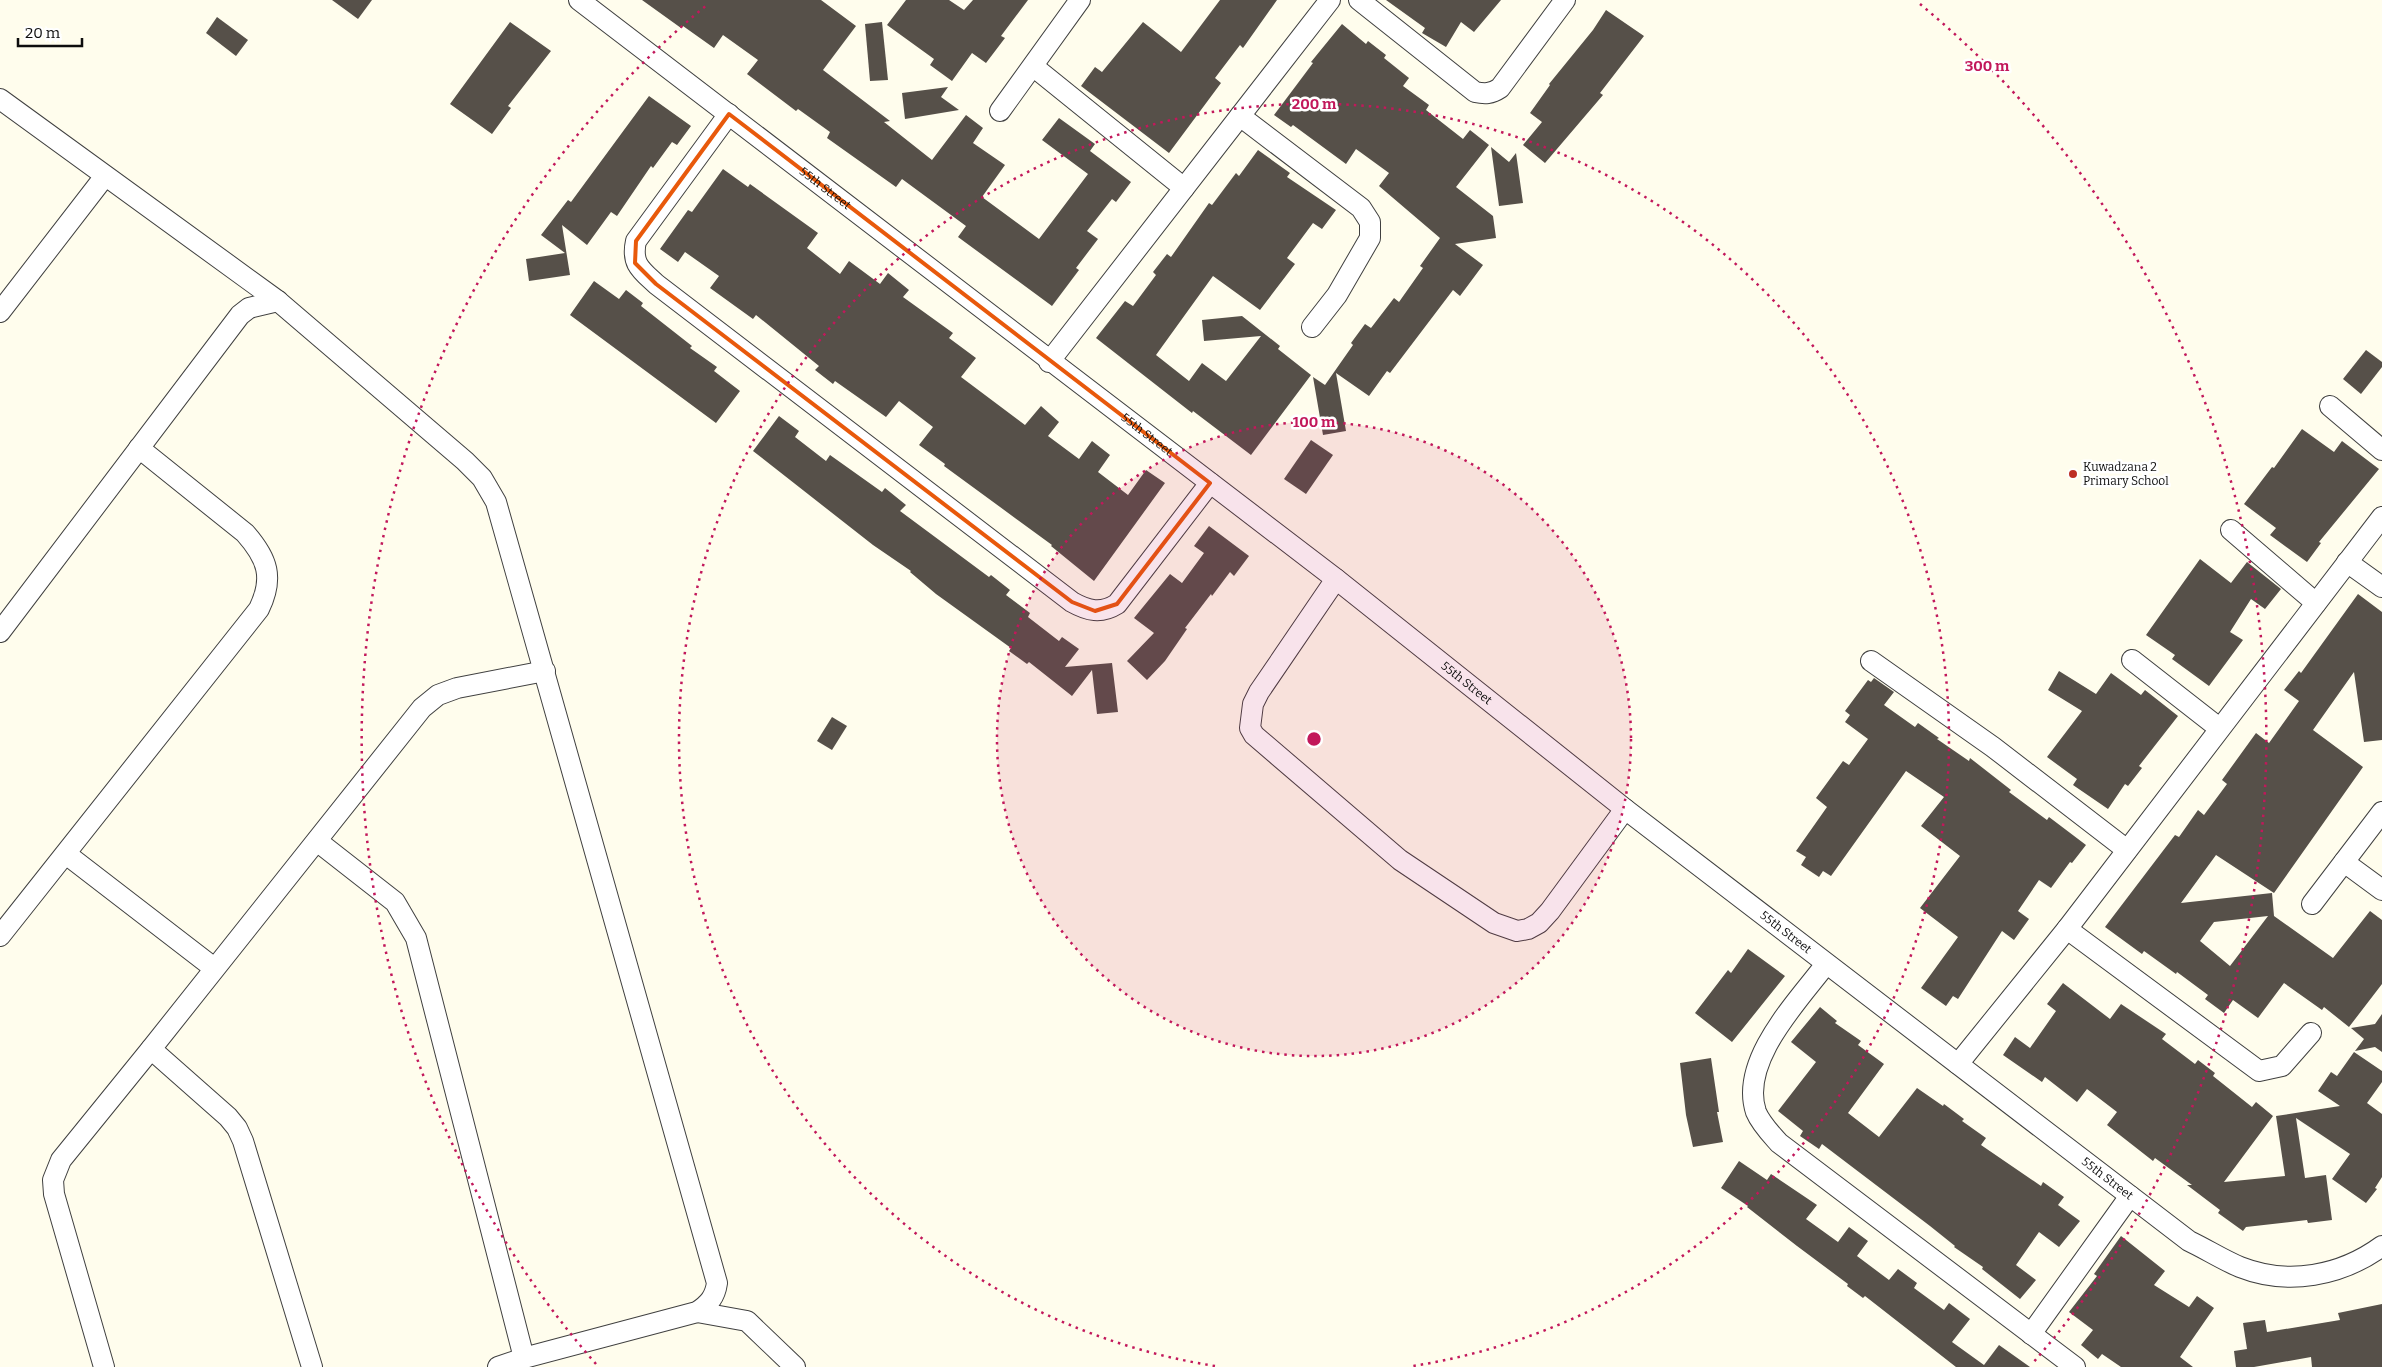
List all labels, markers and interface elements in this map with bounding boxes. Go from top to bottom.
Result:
scale bar [18,15,81,47]
text: 20 m [25,24,61,42]
text: 300 m [1965,57,2010,75]
text: 200 m [1292,95,1337,113]
street label: 55th Street [797,164,854,213]
street label: 55th Street [1118,410,1176,459]
text: 100 m [1293,413,1336,431]
place label: Kuwadzana 2 Primary School [2083,460,2169,488]
marker: Kuwadzana 2 Primary School [2067,468,2079,480]
street label: 55th Street [1438,659,1495,708]
centre of rings [1305,730,1323,748]
street label: 55th Street [1757,908,1815,957]
street label: 55th Street [2079,1154,2136,1203]

